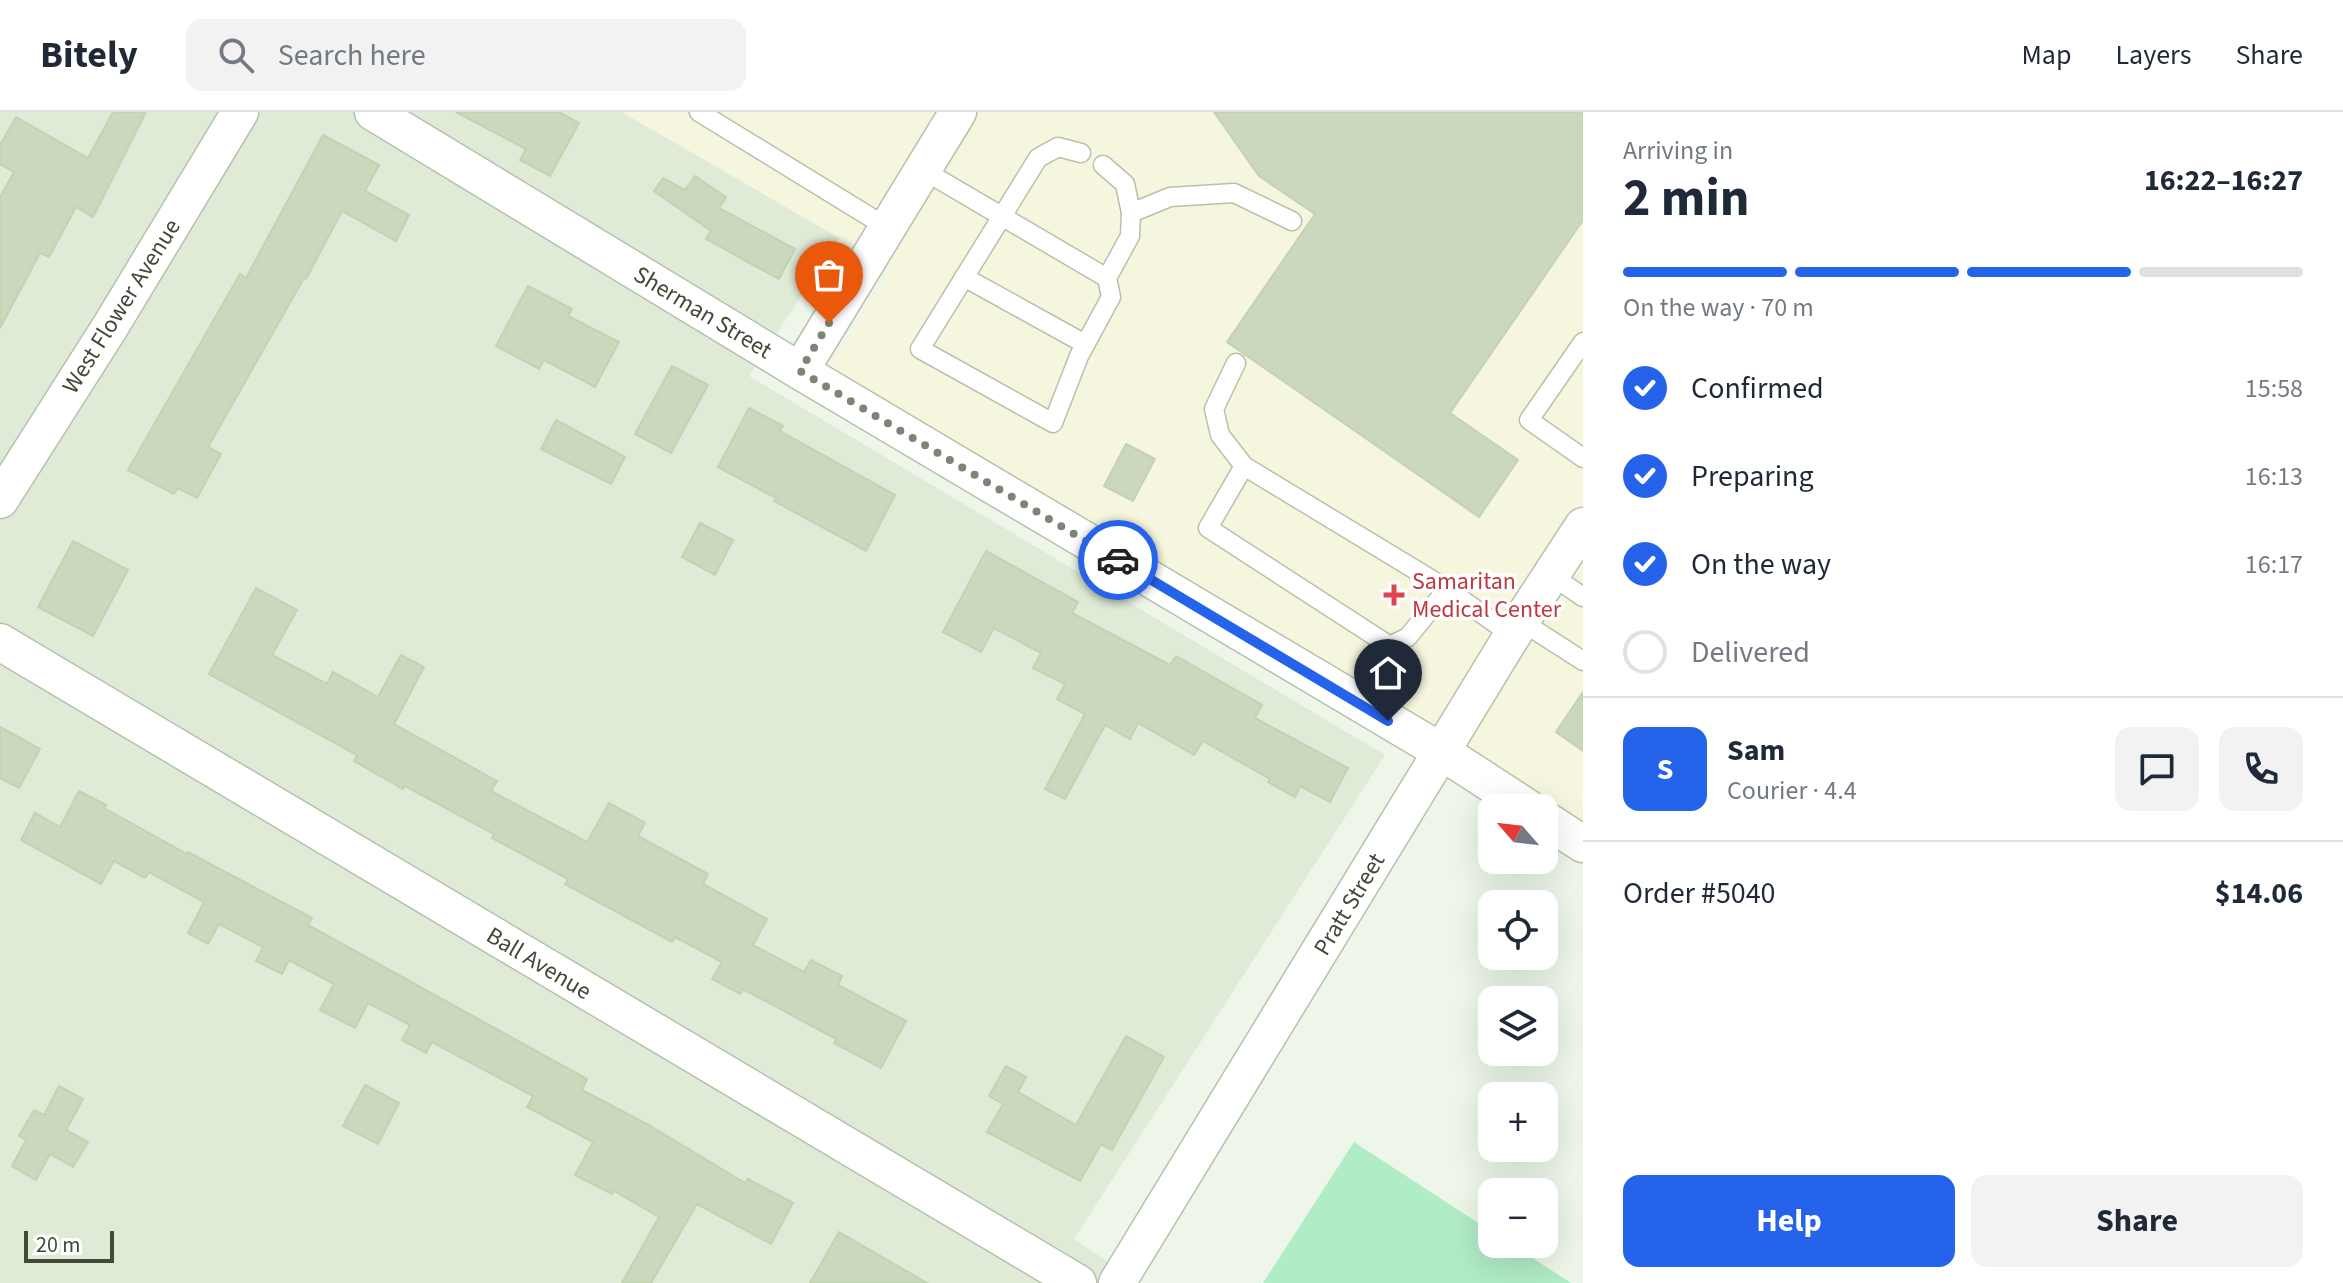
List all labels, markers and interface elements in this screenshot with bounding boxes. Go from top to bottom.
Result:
search box [186,19,746,91]
text: Bitely [40,28,138,82]
icon: search [214,33,258,77]
text: Search here [278,34,426,77]
text: Map [2021,35,2071,75]
text: Layers [2115,35,2191,75]
text: Share [2235,35,2303,75]
text: Arriving in [1623,132,1733,169]
text: 16:22–16:27 [2144,159,2303,202]
text: 2 min [1623,162,1750,236]
street label: West Flower Avenue [54,212,189,400]
pin [795,241,863,323]
icon: bag [807,253,851,297]
street label: Sherman Street [627,257,779,368]
text: On the way · 70 m [1623,289,1814,326]
icon: check [1623,366,1667,410]
text: Confirmed [1691,367,1824,410]
text: 15:58 [2245,370,2303,407]
icon: check [1623,454,1667,498]
text: Preparing [1691,455,1814,498]
text: 16:13 [2245,458,2303,495]
courier [1078,520,1158,600]
icon: car [1096,538,1140,582]
icon: check [1623,542,1667,586]
text: On the way [1691,543,1831,586]
text: 16:17 [2245,546,2303,583]
place label: Samaritan Medical Center [1412,564,1562,627]
marker: Samaritan Medical Center [1383,584,1405,606]
text: Delivered [1691,631,1810,674]
pin [1354,639,1422,721]
icon: home [1366,651,1410,695]
button: chat [2115,727,2199,811]
button: phone [2219,727,2303,811]
text: Sam [1727,729,1785,772]
text: S [1657,748,1673,791]
text: Courier · 4.4 [1727,772,1857,809]
north arrow [1478,794,1558,874]
map controls [1478,794,1558,1258]
street label: Pratt Street [1305,846,1394,962]
text: Order #5040 [1623,872,1776,915]
text: $14.06 [2215,872,2303,915]
button: locate [1478,890,1558,970]
street label: Ball Avenue [479,918,598,1009]
button: layers [1478,986,1558,1066]
button: + [1478,1082,1558,1162]
button: Help [1623,1175,1955,1267]
button: Share [1971,1175,2303,1267]
button: − [1478,1178,1558,1258]
scale bar [24,1227,114,1263]
text: 20 m [36,1229,81,1261]

